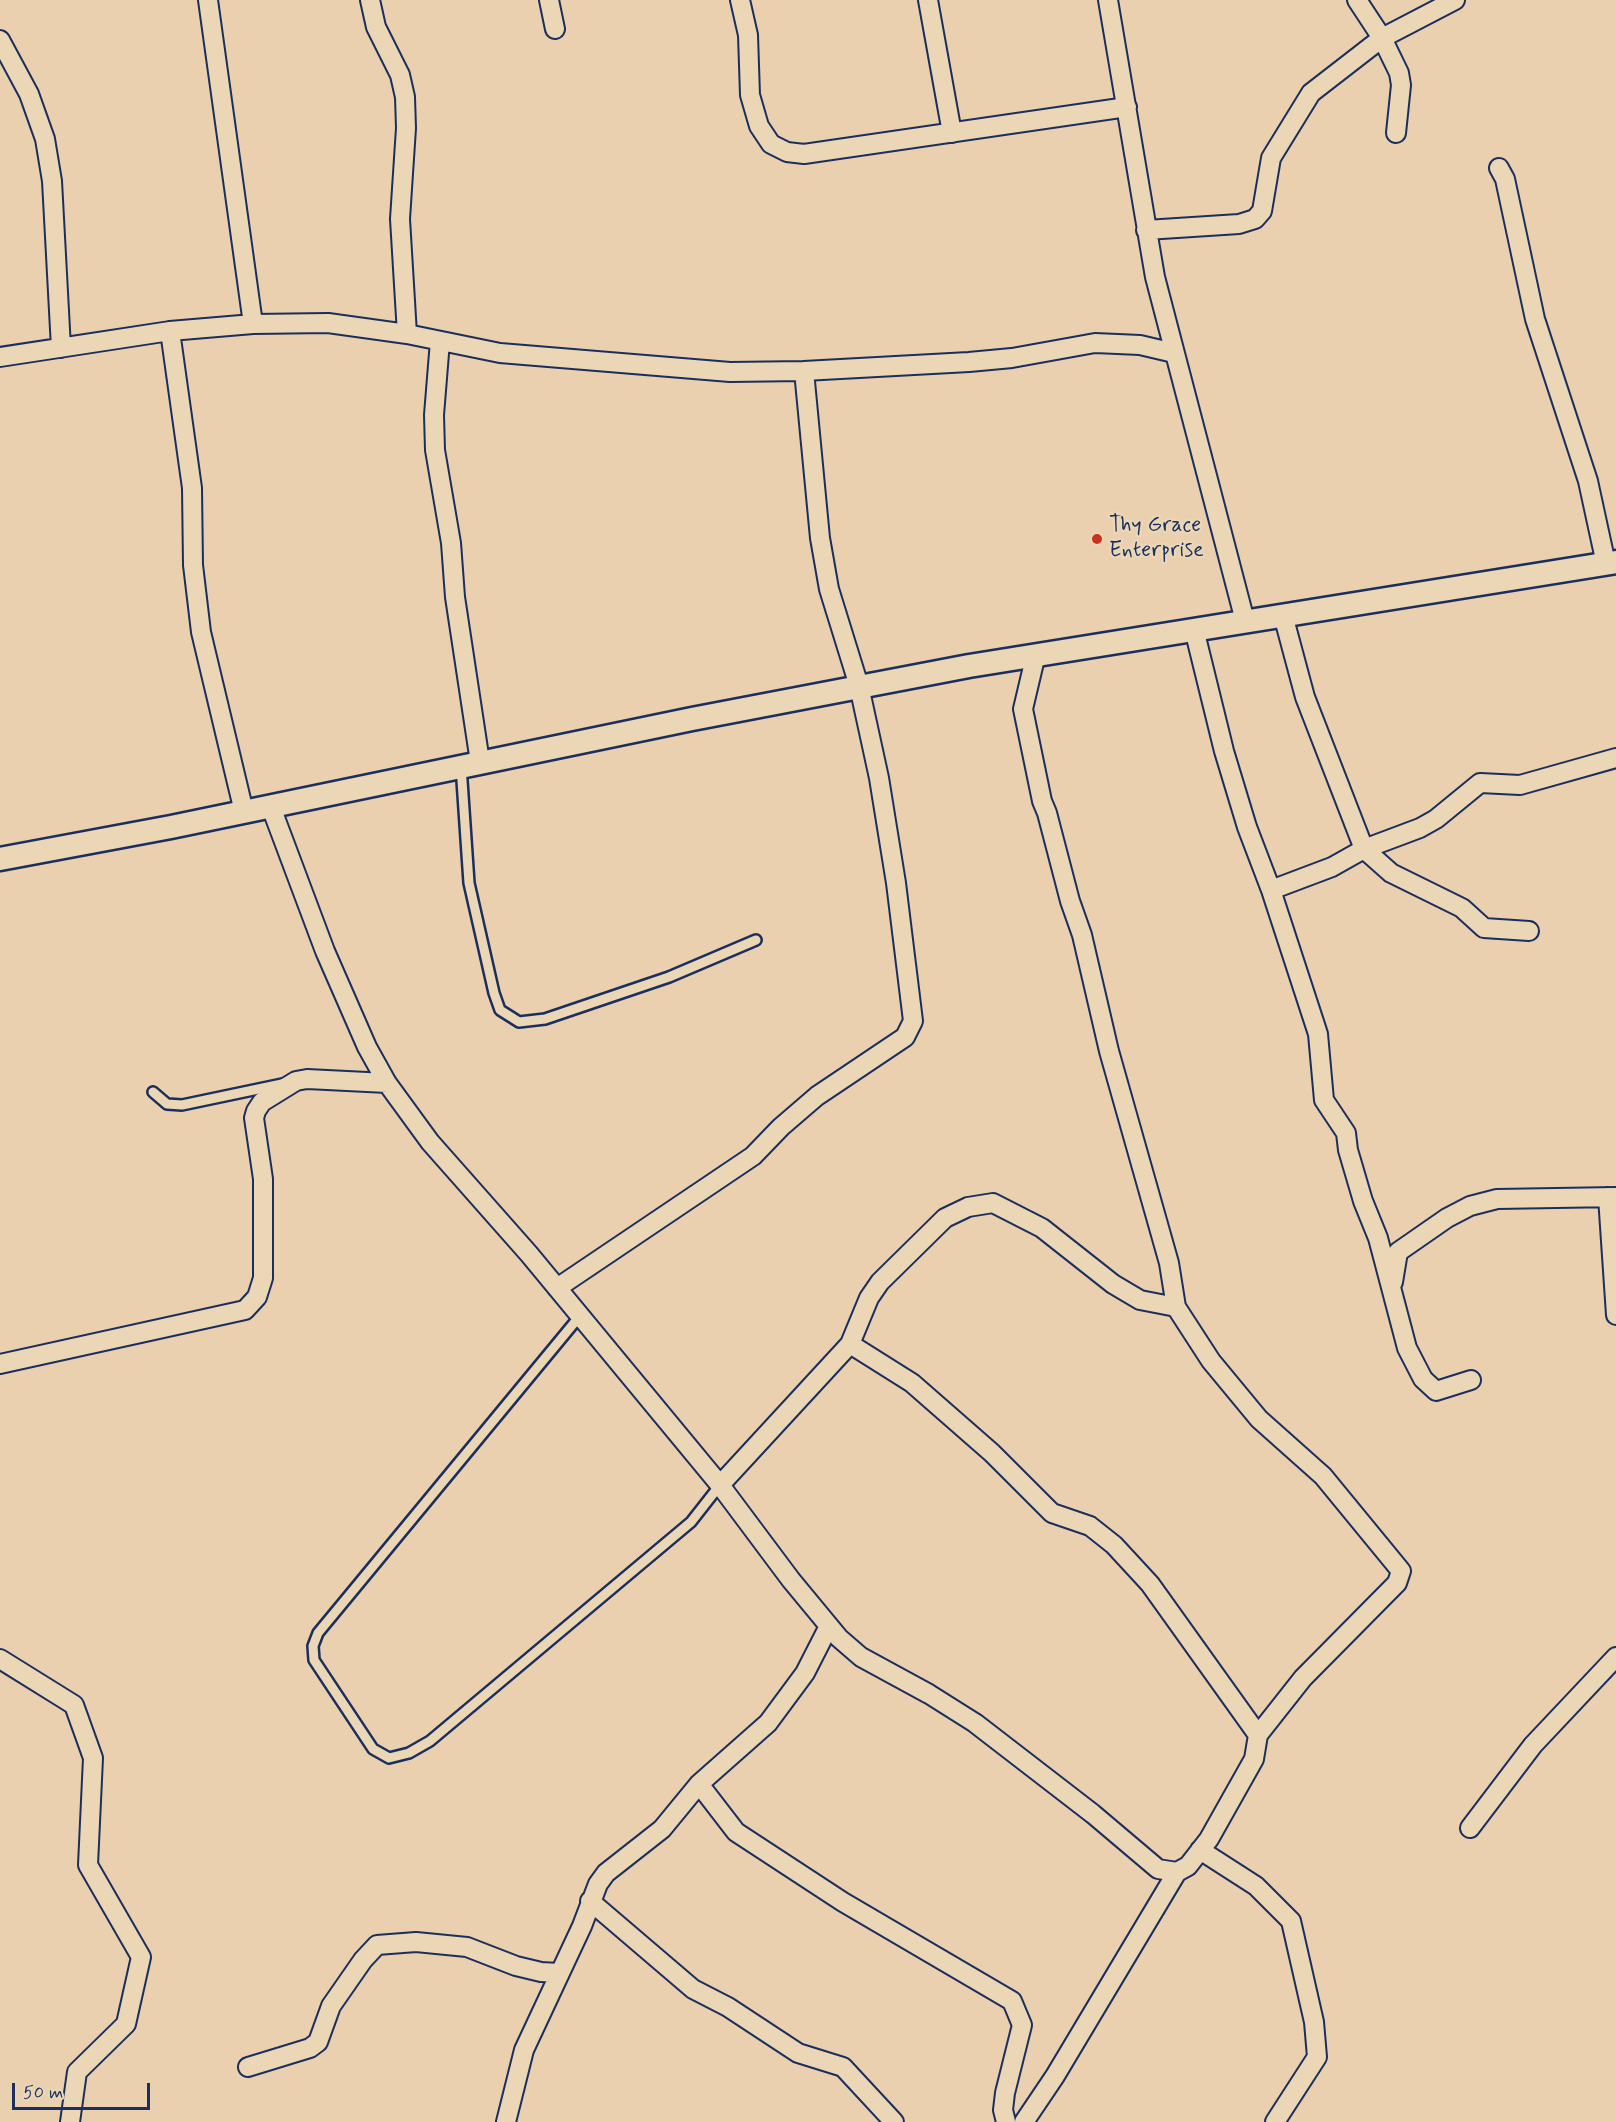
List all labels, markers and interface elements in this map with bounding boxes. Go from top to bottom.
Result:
place label: Thy Grace Enterprise [1109,513,1204,564]
marker: Thy Grace Enterprise [1090,532,1104,546]
scale bar [15,2071,153,2109]
text: 50 m [23,2081,63,2105]

